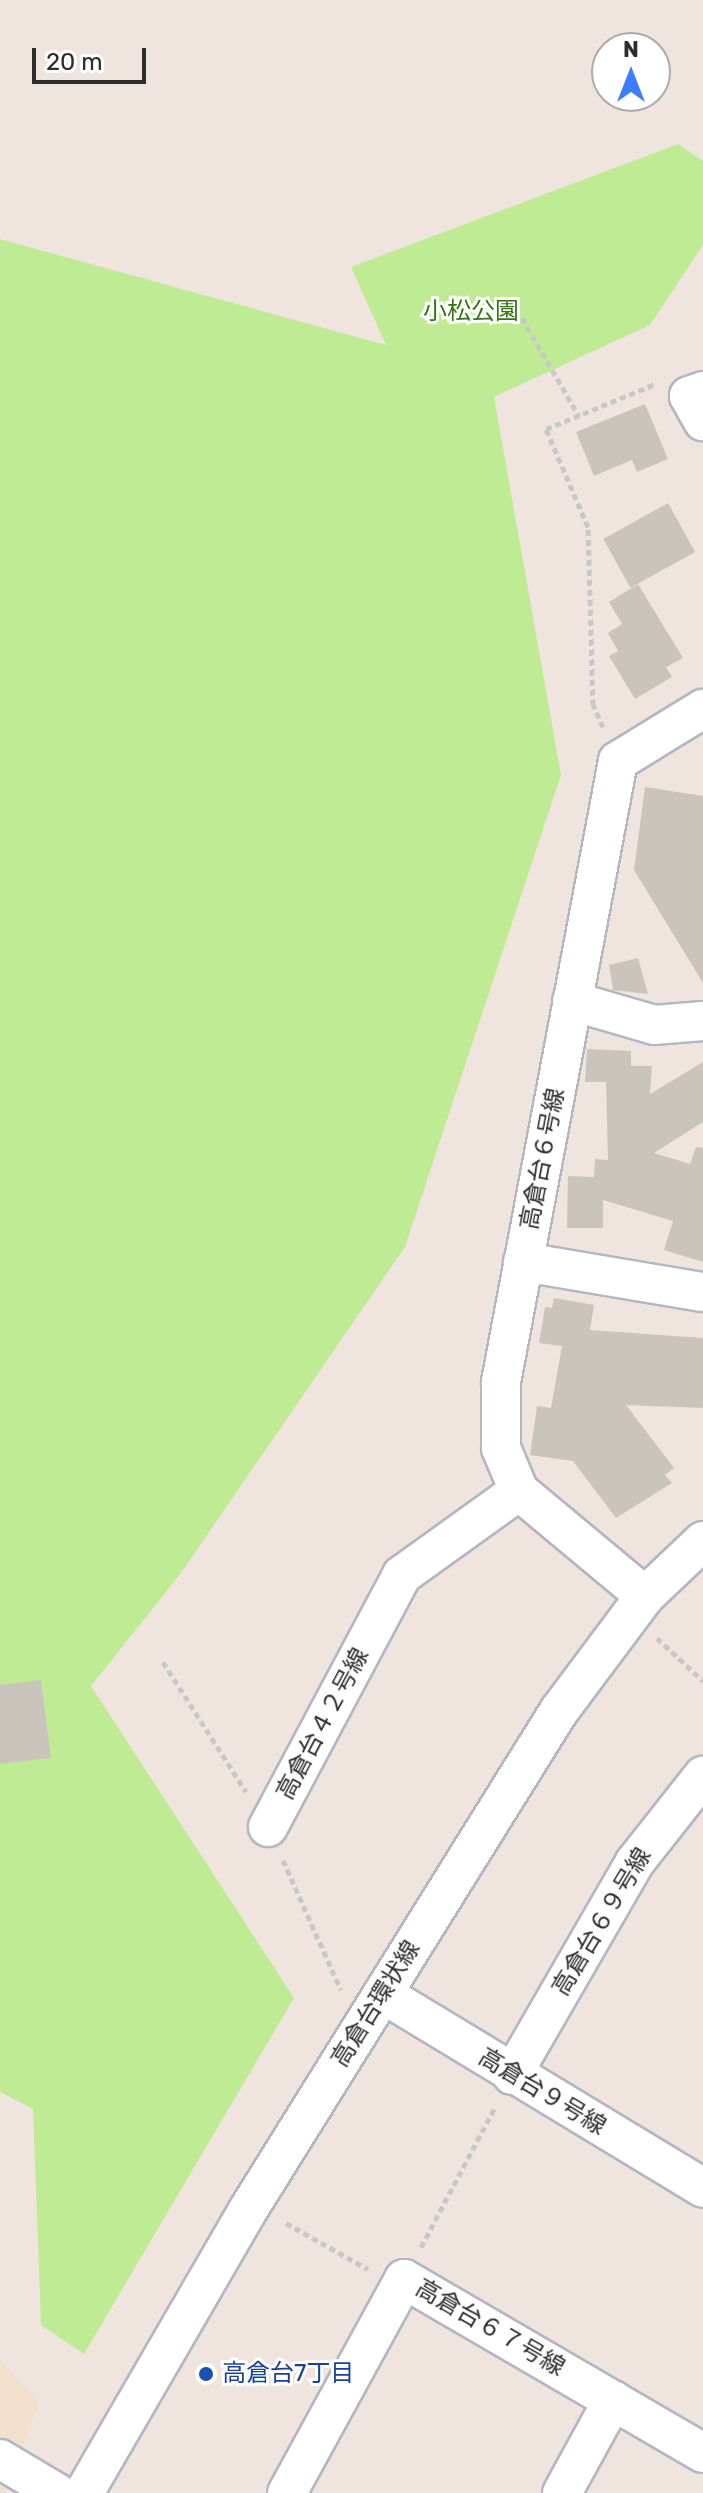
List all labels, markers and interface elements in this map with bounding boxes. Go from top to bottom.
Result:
scale bar [36,32,150,82]
north arrow [591,32,671,112]
text: N [623,36,639,63]
text: 20 m [46,48,103,76]
park label: 小松公園 [423,298,519,326]
street label: 高倉台６号線 [515,1086,571,1232]
street label: 高倉台４２号線 [271,1643,375,1805]
street label: 高倉台６９号線 [546,1843,658,2001]
street label: 高倉台環状線 [326,1935,426,2073]
street label: 高倉台９号線 [473,2043,611,2141]
street label: 高倉台６７号線 [410,2274,570,2382]
place label: 高倉台7丁目 [222,2360,354,2388]
marker: 高倉台7丁目 [197,2365,215,2383]

